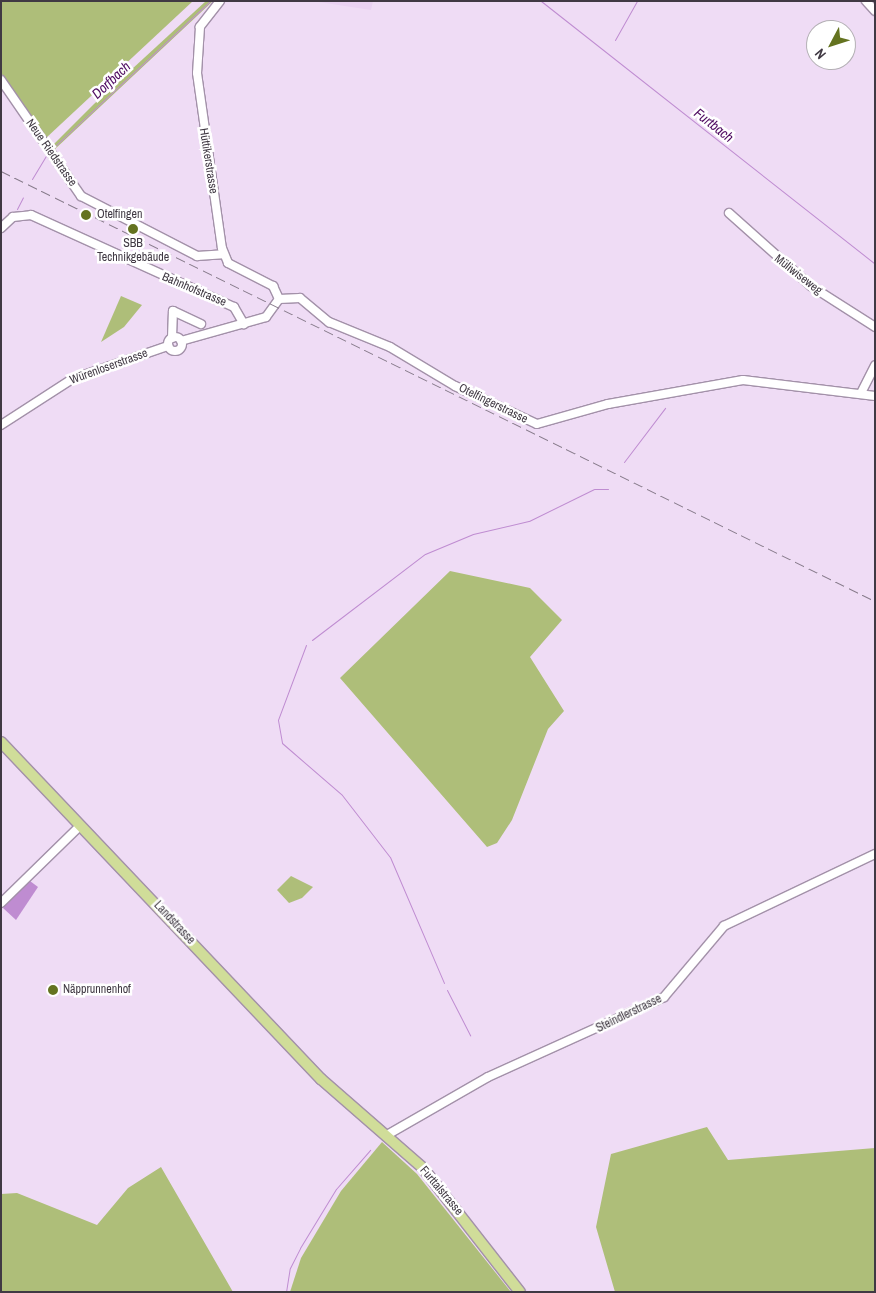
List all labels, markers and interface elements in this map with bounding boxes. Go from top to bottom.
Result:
north arrow [806,20,856,70]
text: N [811,45,830,63]
water label: Dorfbach [88,58,134,102]
water label: Furtbach [691,104,737,146]
street label: Neue Riedstrasse [23,117,79,189]
street label: Hüttikerstrasse [196,127,220,195]
marker: Otelfingen [79,208,93,222]
place label: Otelfingen [97,208,142,222]
marker: SBB Technikgebäude [127,223,139,235]
place label: SBB Technikgebäude [97,237,169,265]
street label: Müliwiseweg [771,252,825,298]
street label: Bahnhofstrasse [160,270,228,310]
street label: Würenloserstrasse [68,346,150,388]
street label: Otelfingerstrasse [456,381,530,427]
street label: Landstrasse [150,898,198,948]
place label: Näpprunnenhof [63,983,131,997]
marker: Näpprunnenhof [47,984,59,996]
street label: Steindlerstrasse [594,992,664,1036]
street label: Furttalstrasse [416,1164,466,1218]

